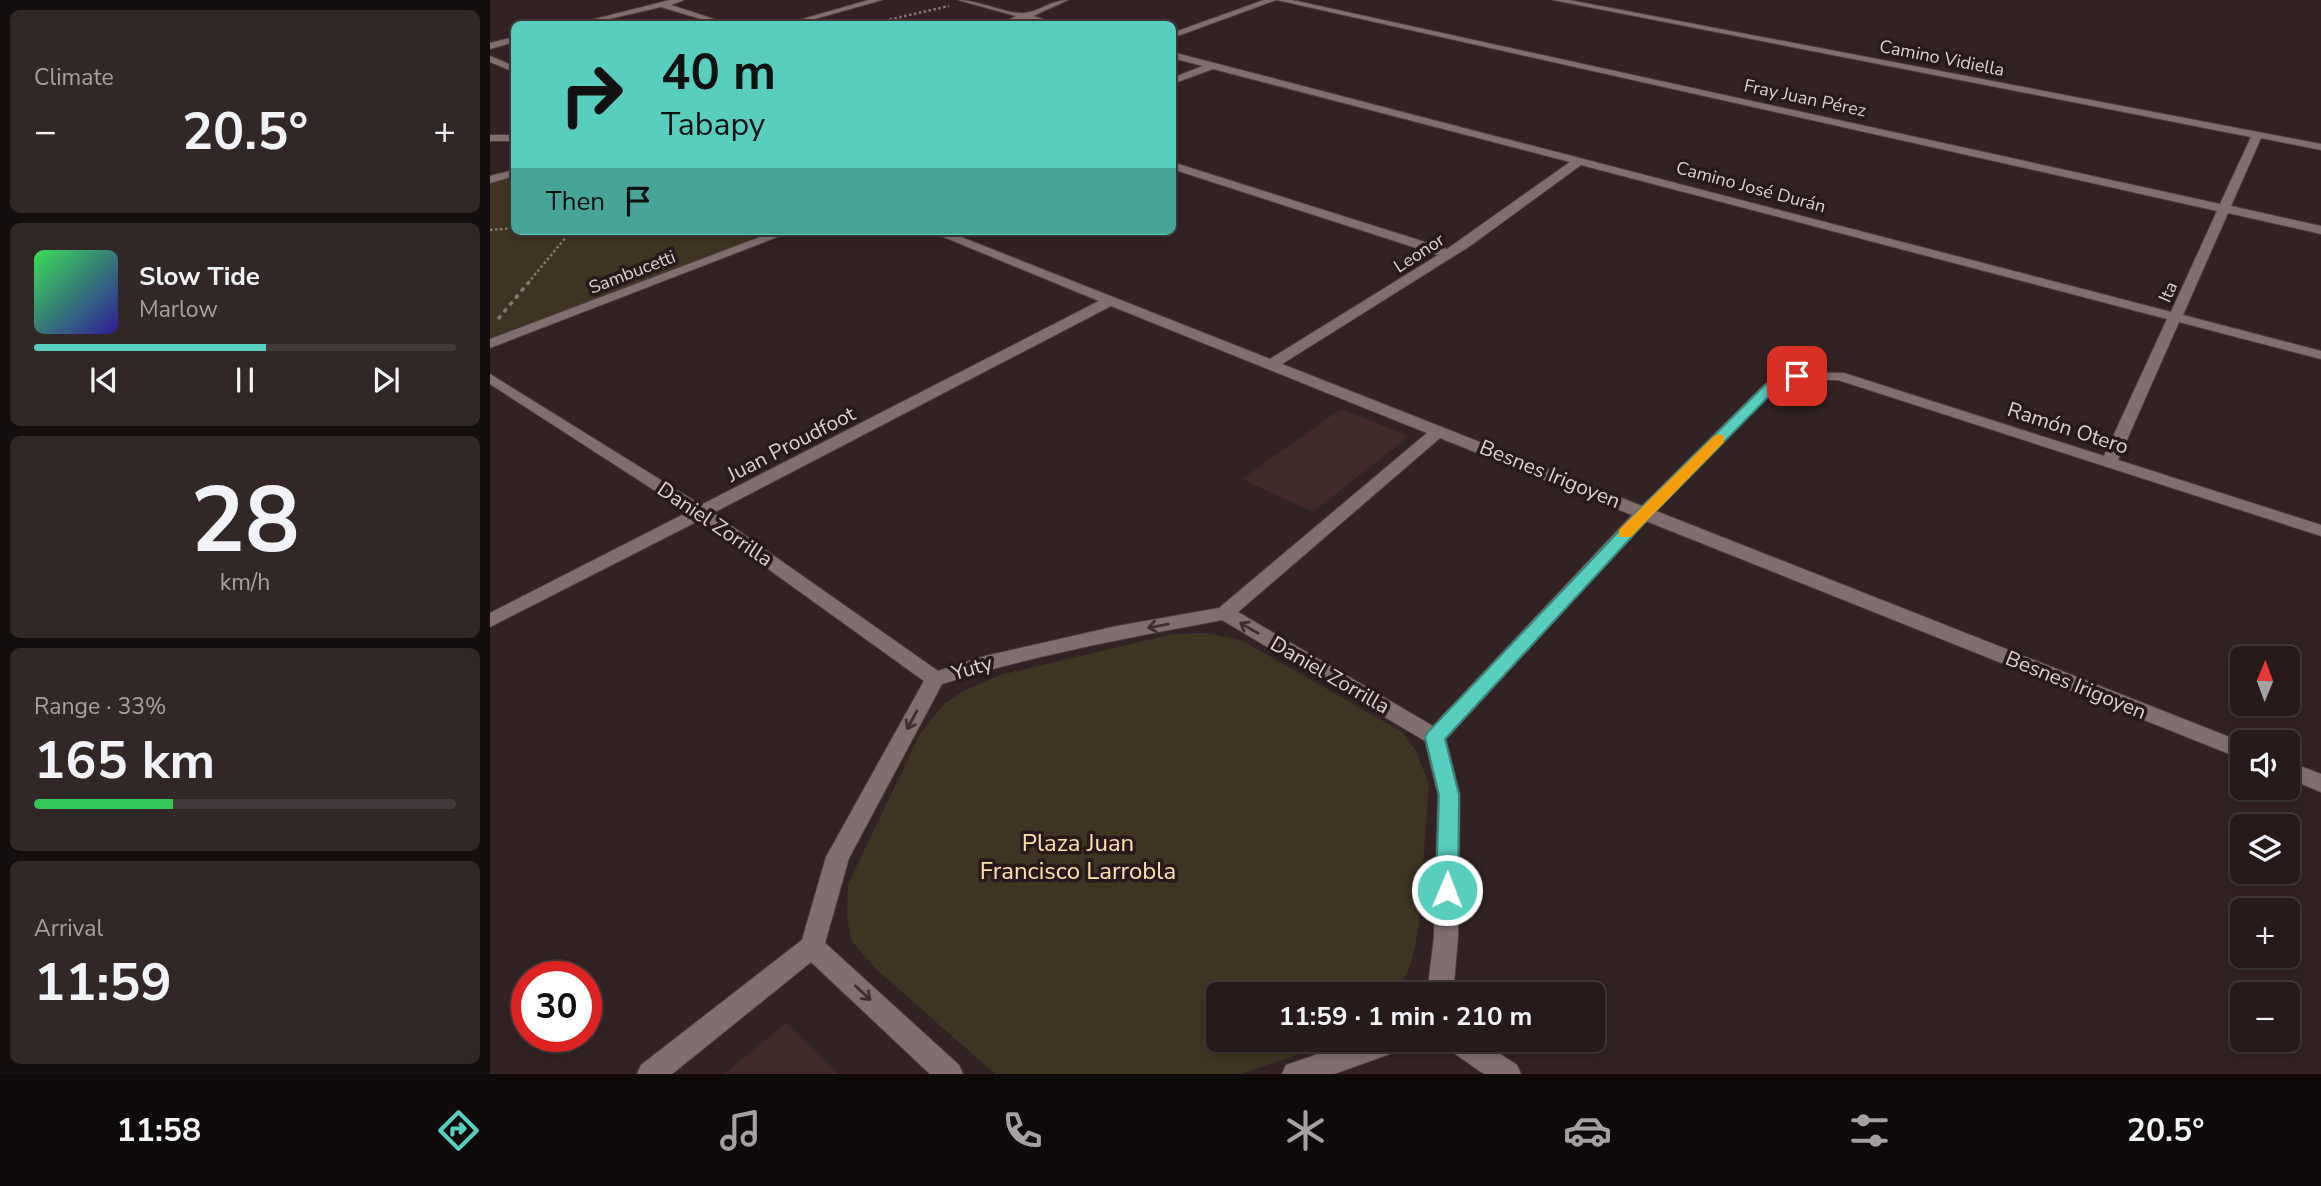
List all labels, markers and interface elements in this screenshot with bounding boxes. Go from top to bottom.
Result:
street label: Camino Vidiella [1877,34,2007,82]
text: 40 m [661,39,776,106]
icon: right [546,49,637,140]
text: Climate [34,62,114,93]
street label: Fray Juan Pérez [1742,73,1868,123]
text: 20.5° [182,96,308,167]
text: Tabapy [661,103,765,146]
text: − [34,106,57,157]
text: + [433,106,456,157]
street label: Camino José Durán [1673,155,1829,219]
icon: arrive [619,182,657,220]
text: Then [546,184,605,219]
street label: Leonor [1389,227,1449,278]
street label: Sambucetti [585,245,679,299]
text: Slow Tide [139,259,260,294]
street label: Ita [2153,278,2183,306]
text: Marlow [139,294,218,325]
pin [1767,346,1827,406]
icon: arrive [1778,357,1816,395]
icon: previous [85,361,123,399]
icon: pause [226,361,264,399]
icon: next [367,361,405,399]
street label: Ramón Otero [2004,395,2132,461]
street label: Juan Proudfoot [721,399,861,489]
street label: Besnes Irigoyen [1475,433,1625,515]
text: 28 [190,459,300,583]
street label: Daniel Zorrilla [652,475,778,573]
text: km/h [220,567,270,598]
one-way arrow [1147,619,1170,633]
one-way arrow [1240,621,1260,635]
street label: Daniel Zorrilla [1265,630,1395,720]
street label: Besnes Irigoyen [2001,644,2151,726]
north arrow [2230,646,2300,716]
map controls [2230,646,2300,1052]
street label: Yuty [947,649,996,687]
text: Range · 33% [34,691,166,722]
one-way arrow [905,709,919,730]
text: 165 km [34,725,215,796]
button: sound [2230,730,2300,800]
button: layers [2230,814,2300,884]
park label: Plaza Juan Francisco Larrobla [980,827,1176,887]
position arrow [1410,853,1484,927]
button: + [2230,898,2300,968]
text: Arrival [34,913,103,944]
text: 11:59 [34,947,172,1018]
speed limit sign: 30 [511,961,602,1052]
button: − [2230,982,2300,1052]
one-way arrow [854,984,871,1001]
text: 11:59 · 1 min · 210 m [1279,999,1532,1034]
icon: directions [434,1106,483,1155]
icon: music [716,1106,765,1155]
icon: phone [998,1106,1047,1155]
icon: climate [1281,1106,1330,1155]
icon: car [1563,1106,1612,1155]
icon: filters [1845,1106,1894,1155]
text: 11:58 [117,1109,201,1152]
text: 20.5° [2127,1109,2204,1152]

